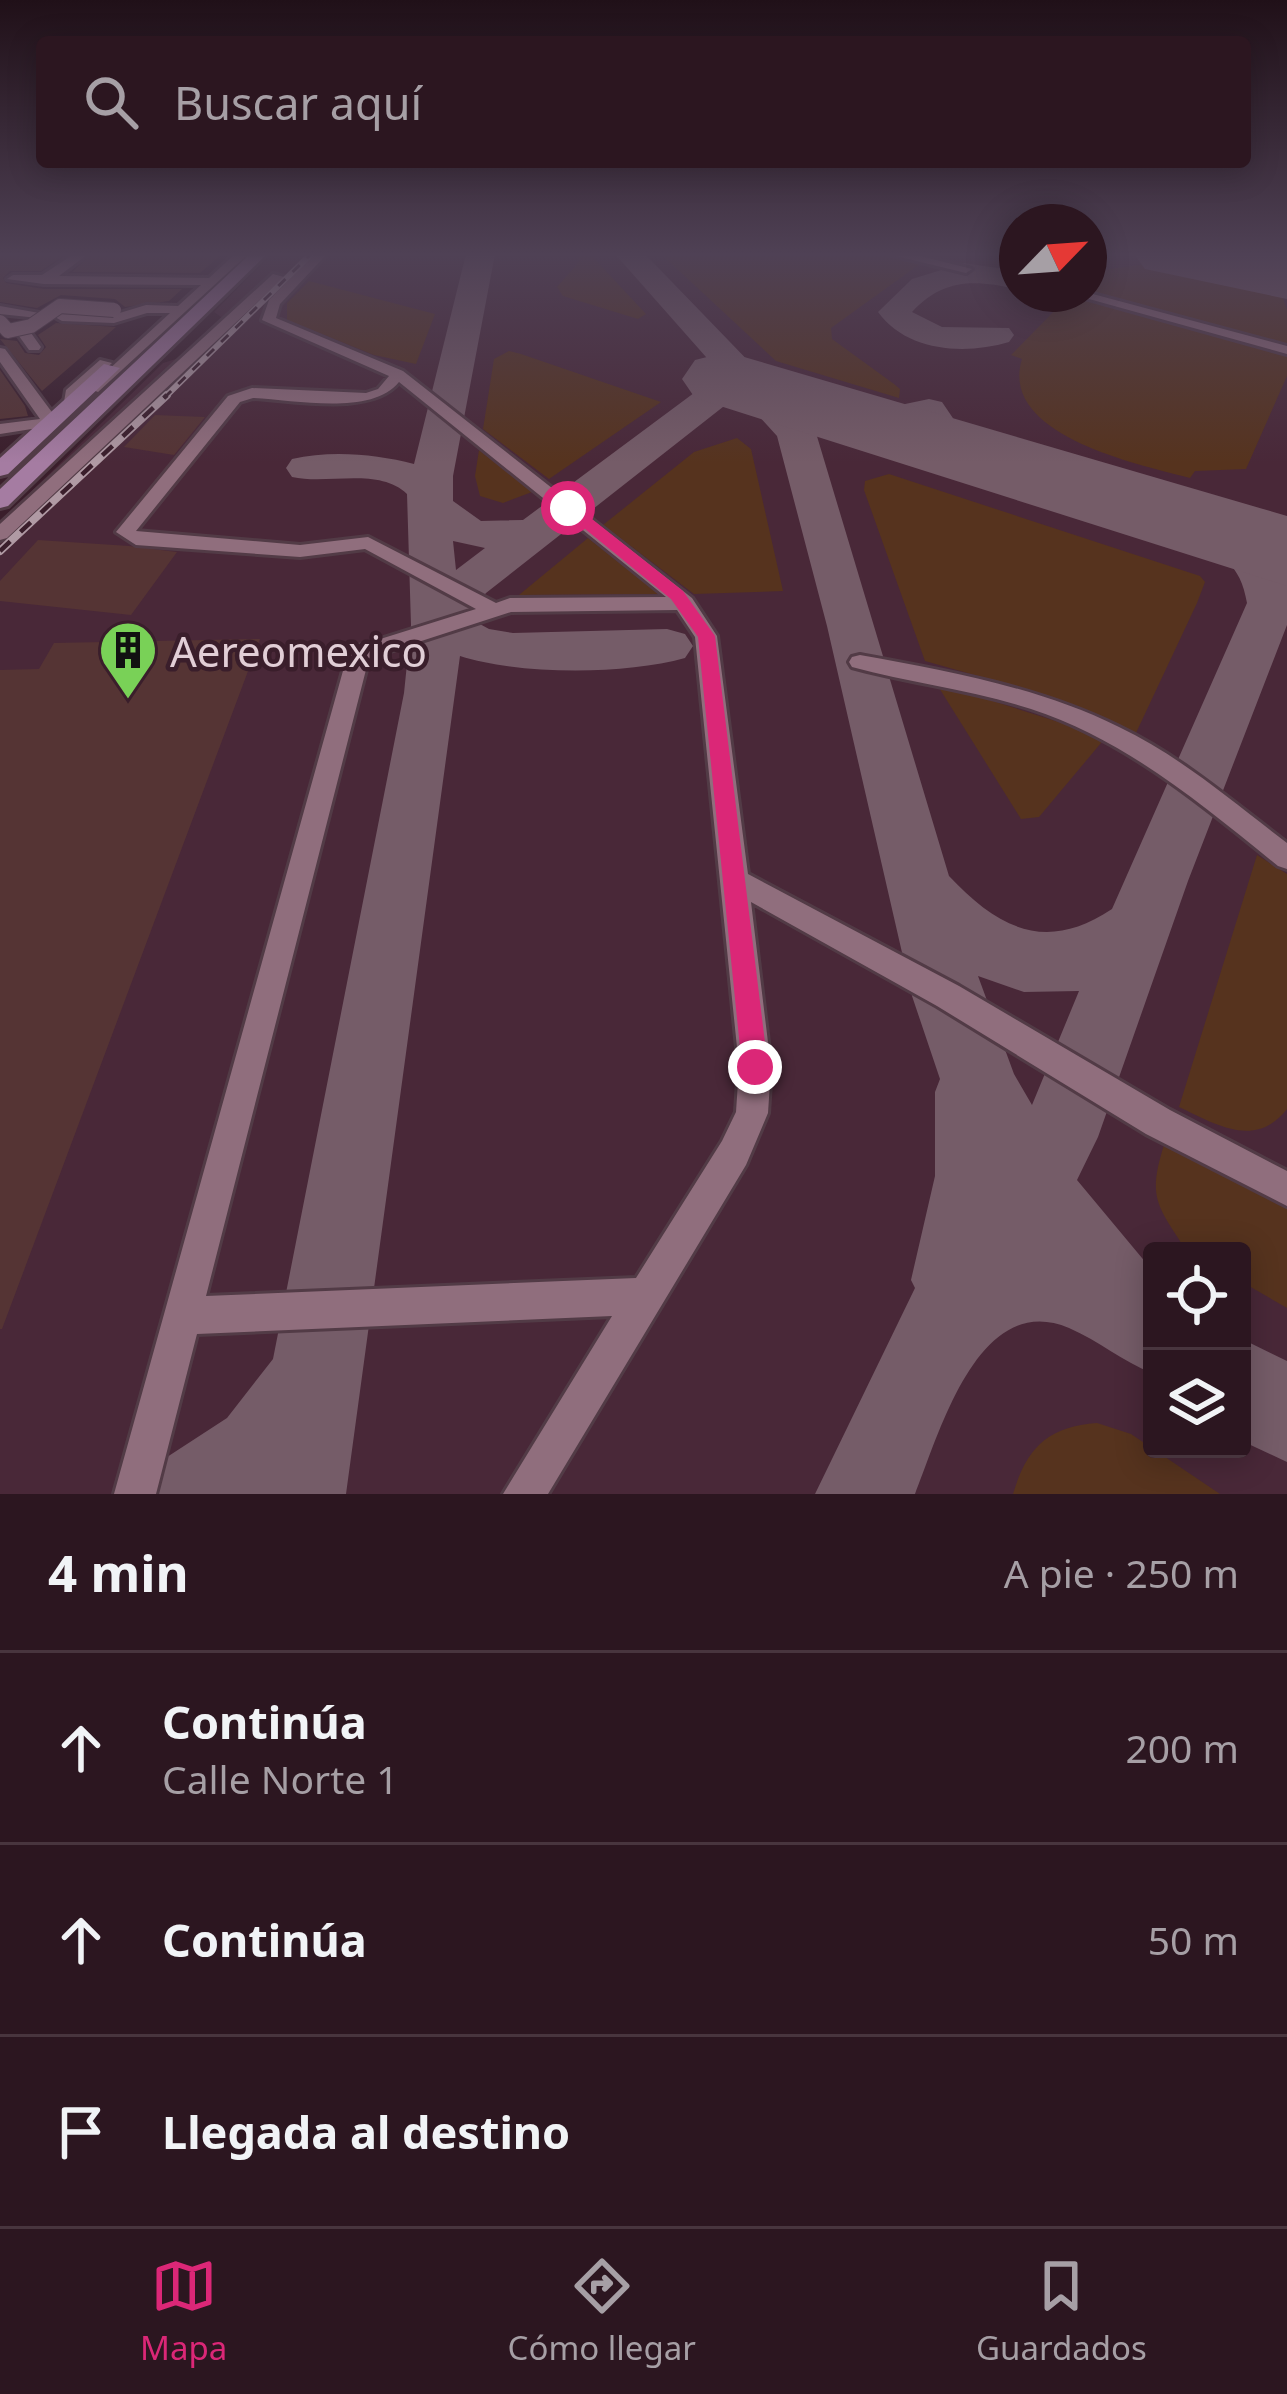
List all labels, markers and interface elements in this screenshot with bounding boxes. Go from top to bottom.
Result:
search box [36,36,1251,168]
icon: search [78,69,144,135]
text: Buscar aquí [174,72,422,133]
north arrow [999,204,1107,312]
route start [541,481,595,535]
building icon: Aereomexico [97,619,159,701]
place label: Aereomexico [170,622,427,679]
route end [728,1040,782,1094]
map controls [1143,1242,1251,1458]
button: locate [1143,1242,1251,1350]
button: layers [1143,1350,1251,1458]
text: 4 min [48,1537,189,1607]
text: A pie · 250 m [1004,1546,1239,1599]
text: Continúa [162,1691,367,1752]
icon: ahead [48,1715,114,1781]
text: 200 m [1125,1721,1239,1774]
text: Calle Norte 1 [162,1752,399,1805]
icon: ahead [48,1907,114,1973]
text: Continúa [162,1909,367,1970]
text: 50 m [1148,1913,1239,1966]
icon: arrive [48,2099,114,2165]
text: Llegada al destino [162,2101,570,2162]
tab: Mapa [140,2253,227,2370]
tab: Cómo llegar [508,2253,696,2370]
tab: Guardados [976,2253,1147,2370]

